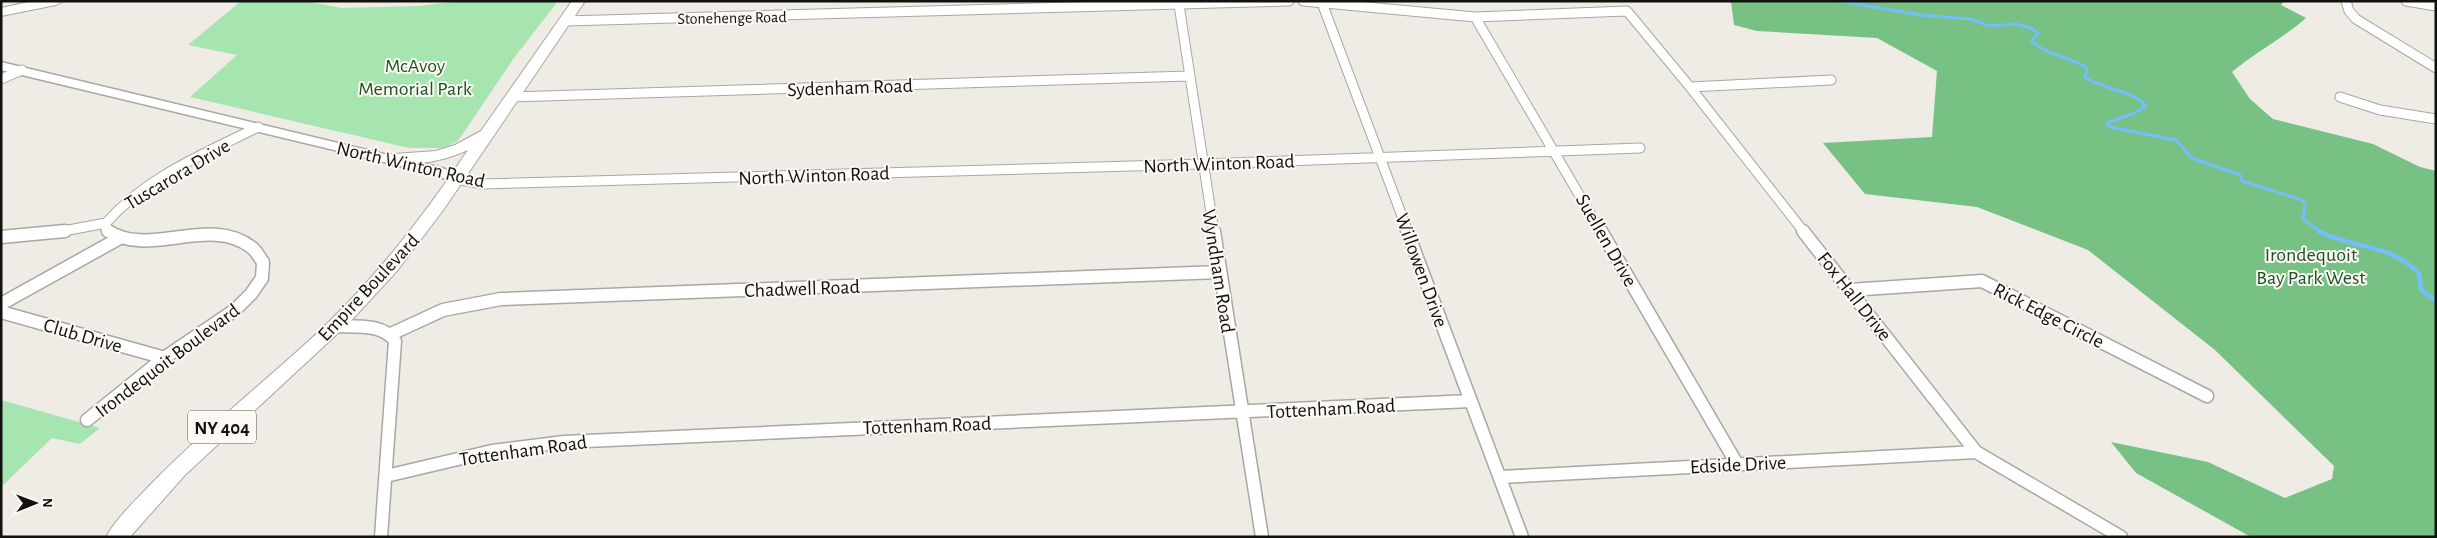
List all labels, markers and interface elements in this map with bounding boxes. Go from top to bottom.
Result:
street label: Stonehenge Road [677,9,787,27]
park label: McAvoy Memorial Park [358,56,472,99]
street label: Sydenham Road [787,76,913,100]
street label: Tuscarora Drive [121,136,234,214]
street label: North Winton Road [335,138,487,192]
street label: North Winton Road [1143,151,1295,177]
street label: North Winton Road [738,163,890,189]
street label: Suellen Drive [1572,191,1641,290]
street label: Wyndham Road [1198,208,1238,335]
street label: Willowen Drive [1391,211,1451,330]
street label: Empire Boulevard [314,230,423,345]
park label: Irondequoit Bay Park West [2256,245,2366,288]
street label: Fox Hall Drive [1813,248,1895,345]
street label: Chadwell Road [744,277,860,301]
street label: Rick Edge Circle [1990,279,2107,352]
street label: Irondequoit Boulevard [92,300,243,421]
street label: Club Drive [41,315,124,357]
street label: Tottenham Road [1266,396,1396,422]
road number: NY 404 [188,411,256,444]
street label: Tottenham Road [862,414,992,438]
street label: Tottenham Road [458,432,588,470]
street label: Edside Drive [1689,452,1787,478]
north arrow [10,478,60,528]
text: N [40,498,54,508]

